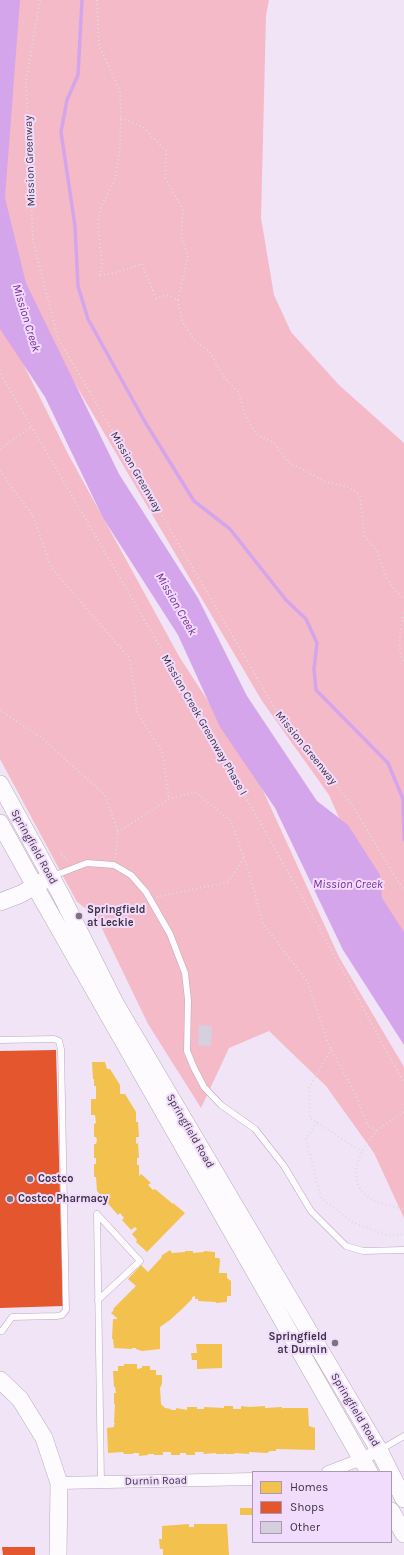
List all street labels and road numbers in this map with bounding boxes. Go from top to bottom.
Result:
street label: Mission Greenway [22,115,38,207]
street label: Mission Greenway [108,429,164,515]
street label: Mission Creek Greenway Phase I [158,652,250,798]
street label: Mission Greenway [272,709,340,787]
street label: Springfield Road [8,807,60,887]
street label: Springfield Road [163,1092,217,1170]
street label: Springfield Road [328,1371,382,1449]
street label: Durnin Road [125,1474,187,1488]

